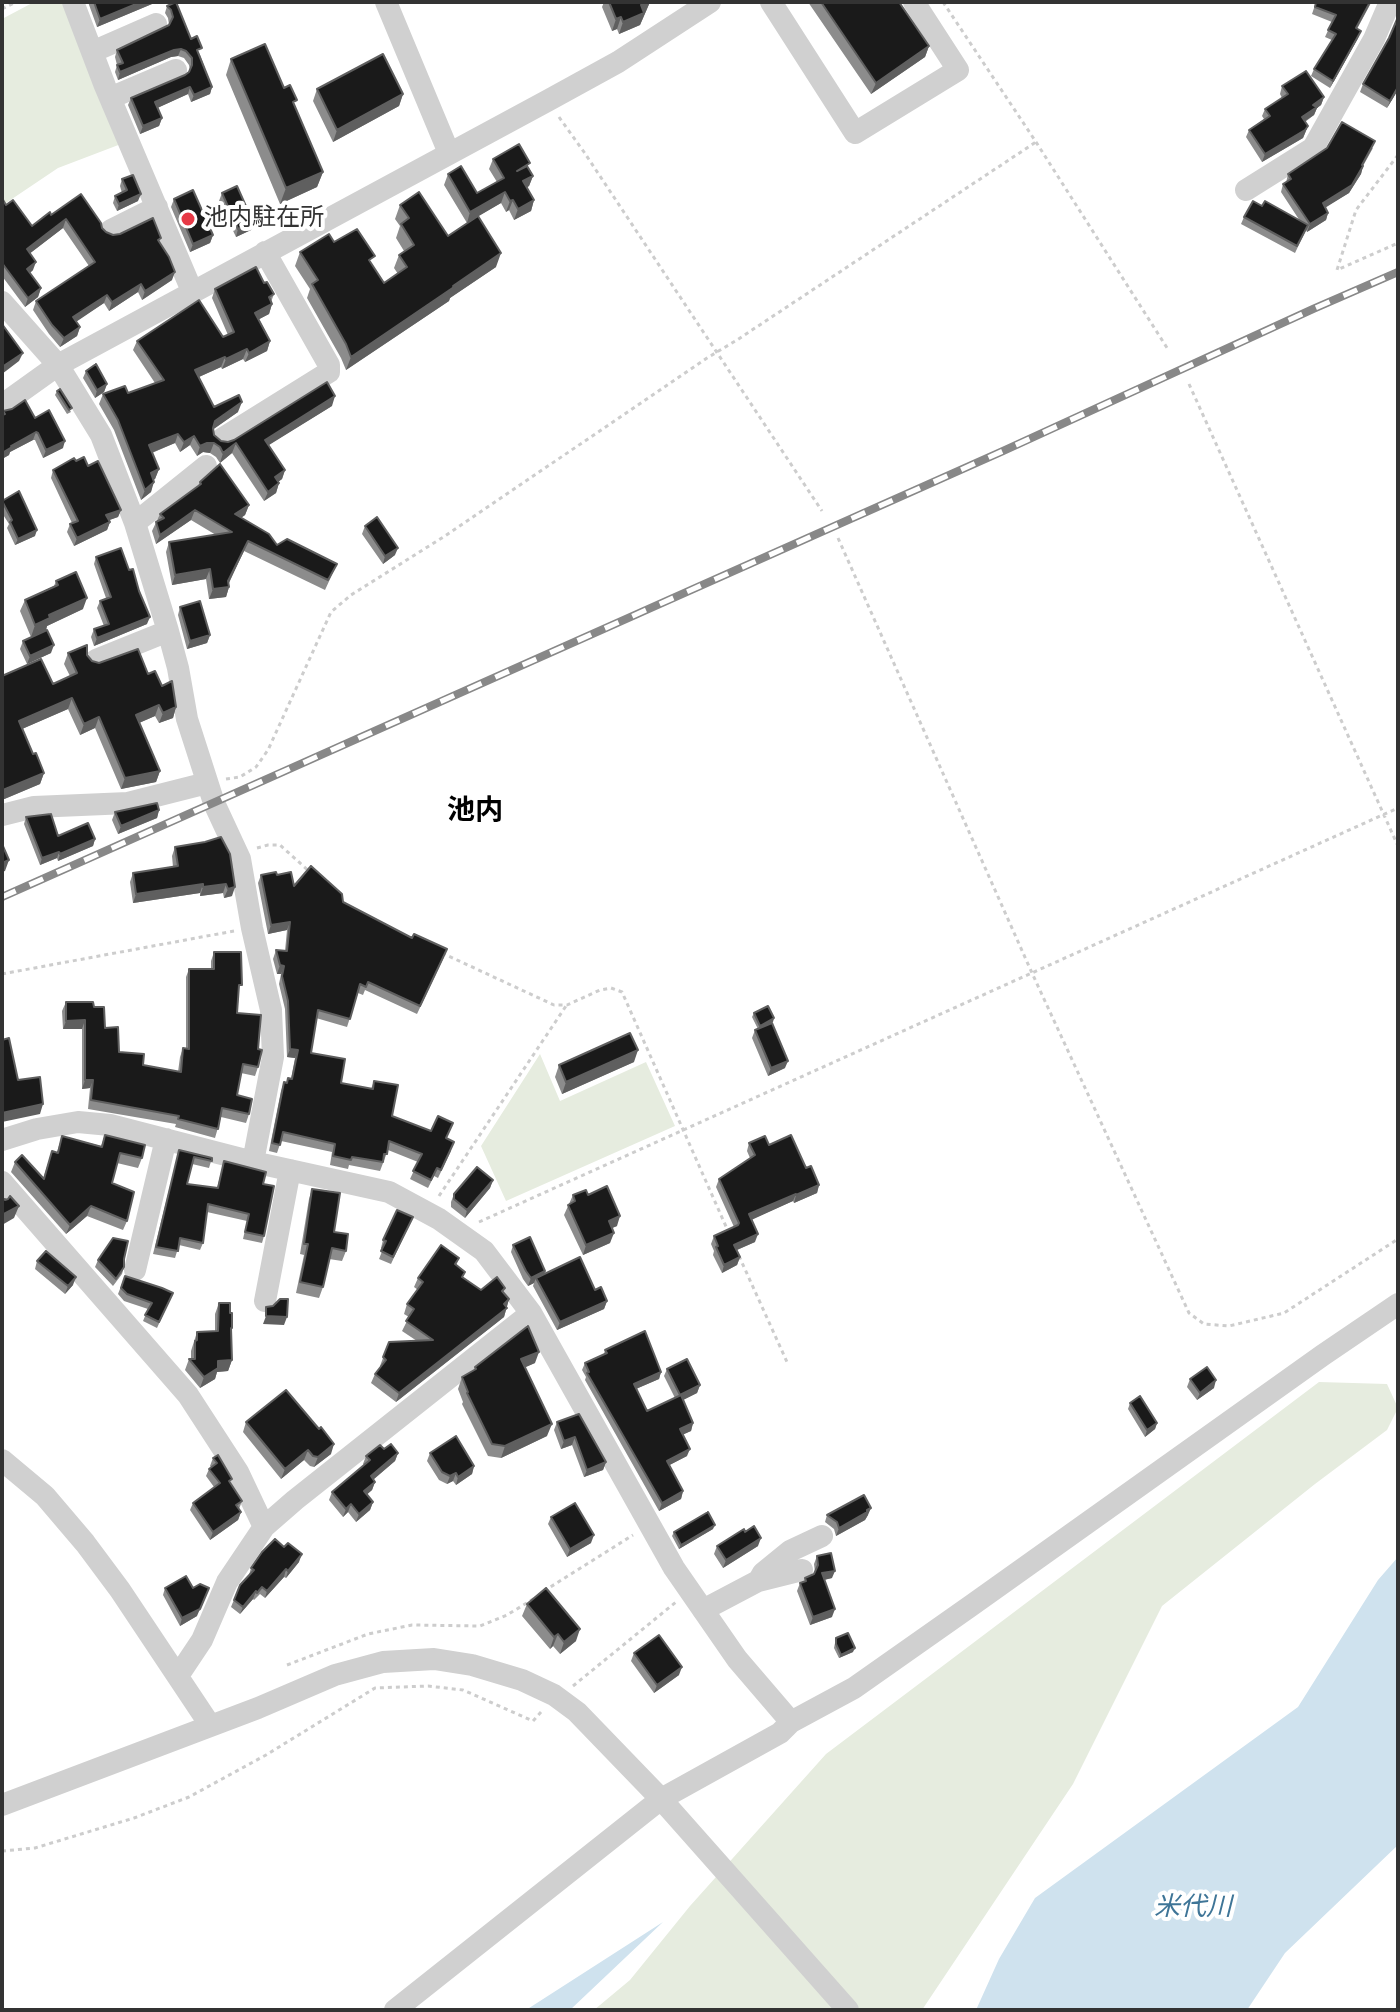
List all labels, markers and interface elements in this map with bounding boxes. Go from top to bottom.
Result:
place label: 池内駐在所 [204,205,324,233]
marker: 池内駐在所 [179,210,197,228]
district label: 池内 [447,795,503,829]
water label: 米代川 [1154,1892,1232,1924]

